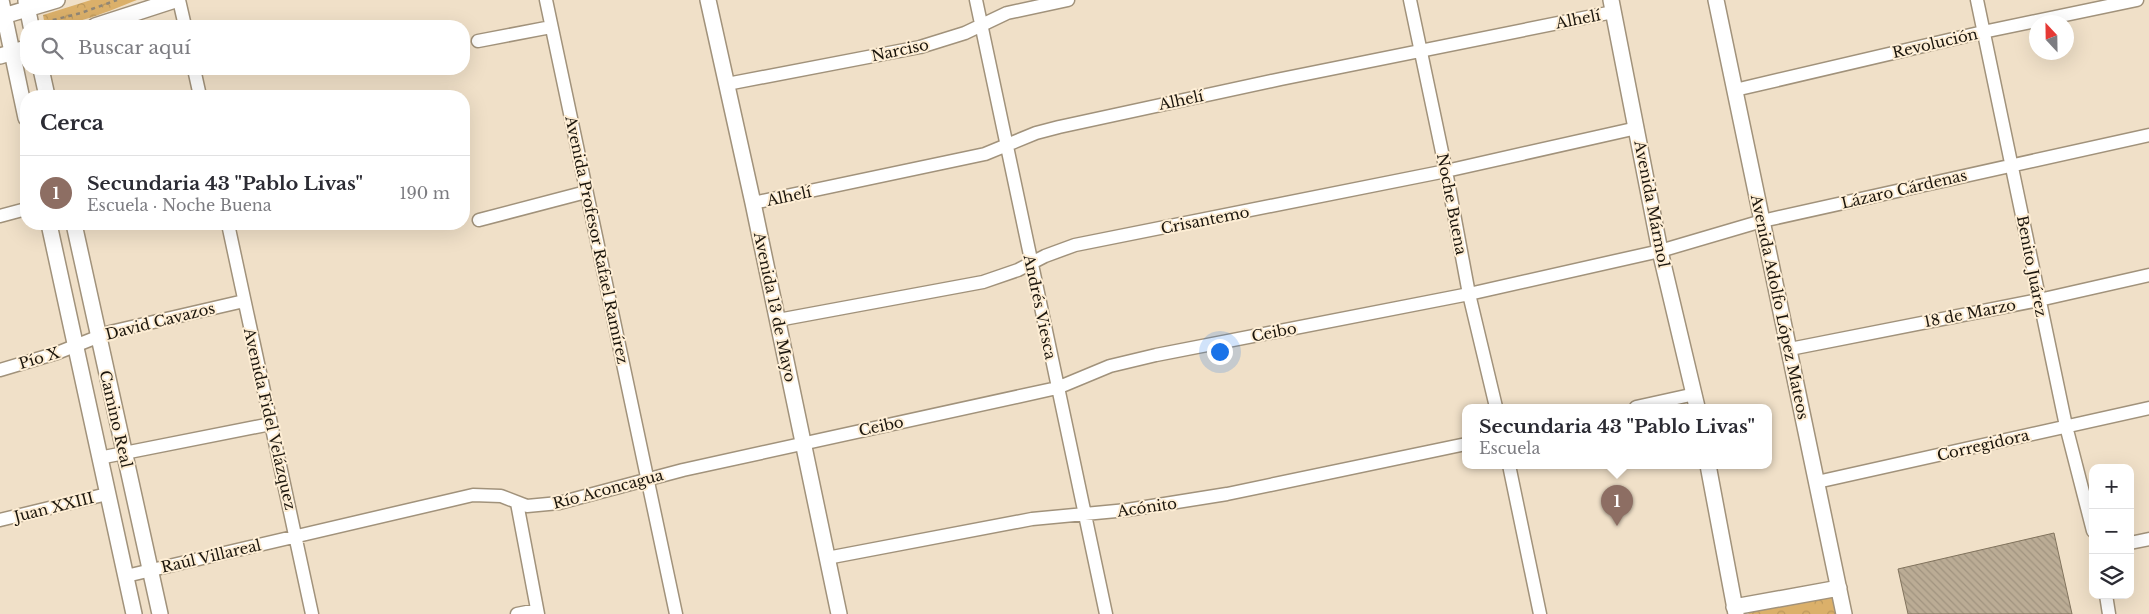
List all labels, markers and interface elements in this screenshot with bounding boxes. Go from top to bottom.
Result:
street label: Alhelí [1553,5,1603,33]
north arrow [2029,15,2074,60]
search box [20,20,470,75]
street label: Revolución [1890,24,1980,62]
icon: search [38,34,66,62]
street label: Narciso [870,35,931,65]
text: Buscar aquí [78,36,191,59]
street label: Alhelí [1156,86,1206,114]
text: Cerca [40,110,104,136]
street label: Avenida Profesor Rafael Ramírez [561,113,633,366]
street label: Avenida Mármol [1630,138,1674,269]
street label: Noche Buena [1433,152,1471,257]
street label: Lázaro Cárdenas [1839,165,1969,213]
text: Secundaria 43 "Pablo Livas" [87,172,363,195]
street label: Alhelí [764,182,814,210]
text: 1 [53,183,59,203]
text: 190 m [399,183,450,203]
street label: Avenida Adolfo López Mateos [1747,192,1813,421]
text: Escuela · Noche Buena [87,195,272,215]
street label: Crisantemo [1159,202,1251,238]
street label: Benito Juárez [2013,214,2051,318]
street label: Avenida 13 de Mayo [750,229,800,384]
street label: Andrés Viesca [1019,252,1061,362]
street label: 18 de Marzo [1922,295,2018,331]
street label: David Cavazos [103,298,217,344]
street label: Ceibo [1250,318,1298,346]
street label: Avenida Fidel Velázquez [240,325,300,512]
your location [1207,339,1233,365]
street label: Pío X [16,343,62,373]
street label: Camino Real [96,368,136,470]
popup [1462,404,1772,469]
street label: Ceibo [857,412,905,440]
text: Secundaria 43 "Pablo Livas" [1479,415,1755,438]
street label: Corregidora [1935,425,2032,465]
text: Escuela [1479,438,1540,458]
map controls [2089,464,2134,599]
button: + [2089,464,2134,509]
street label: Río Aconcagua [551,465,666,513]
pin: 1 [1601,485,1633,526]
street label: Juan XXIII [10,488,96,527]
street label: Acónito [1115,493,1178,521]
button: − [2089,509,2134,554]
street label: Raúl Villareal [159,535,263,577]
button: layers [2089,554,2134,599]

